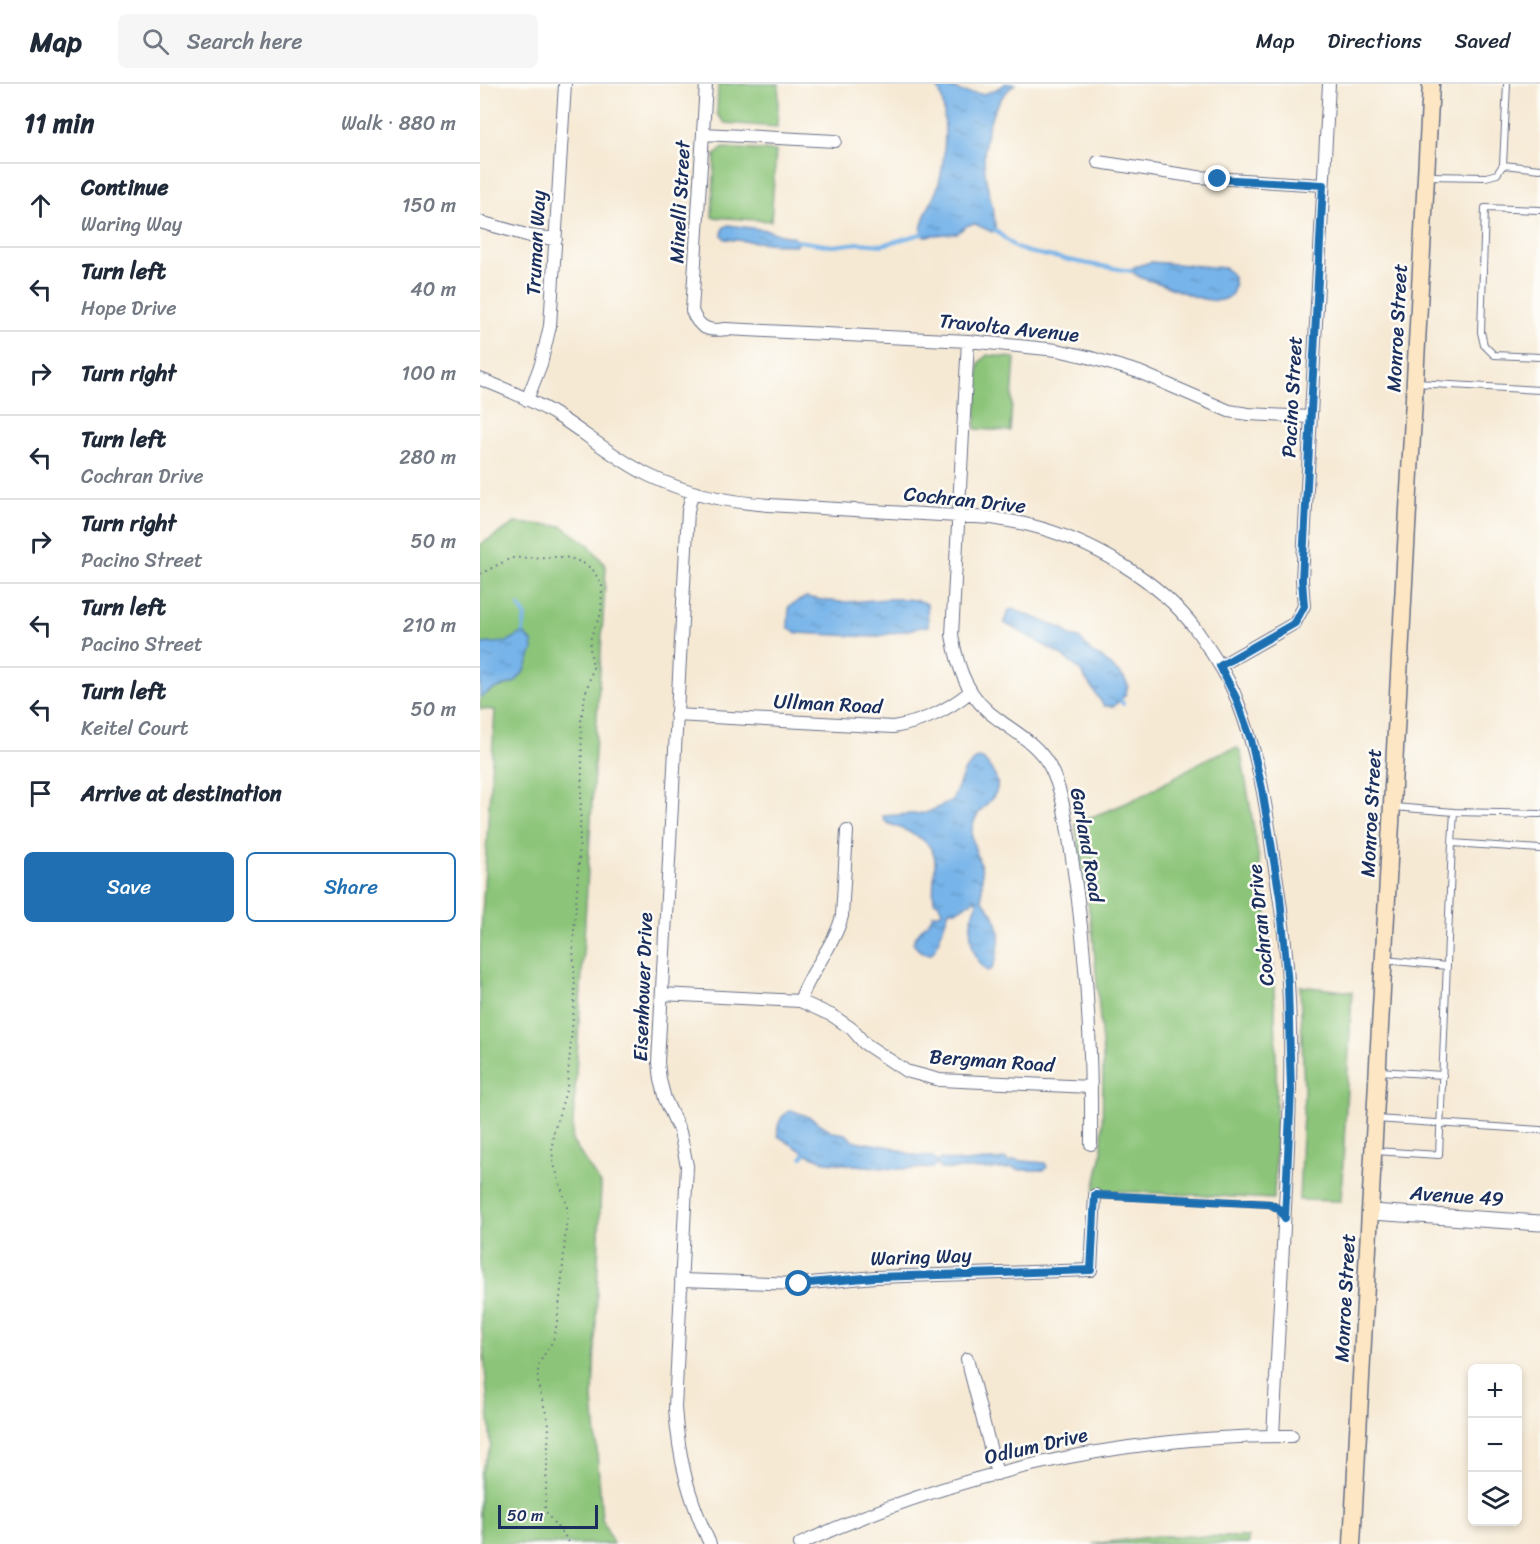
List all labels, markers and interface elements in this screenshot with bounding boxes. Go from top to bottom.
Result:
search box [118,14,538,68]
text: Map [30,17,82,66]
text: Search here [187,22,303,61]
text: Map [1256,22,1294,60]
text: Directions [1327,22,1422,60]
text: Saved [1455,22,1510,60]
icon: search [139,25,172,58]
text: 11 min [24,100,94,146]
text: Walk · 880 m [341,106,456,141]
street label: Minelli Street [659,139,701,264]
route end [1204,165,1230,191]
text: Continue [81,168,169,207]
text: 150 m [402,188,456,223]
icon: ahead [24,189,57,222]
street label: Truman Way [516,189,556,297]
text: Waring Way [81,207,182,242]
text: Turn left [81,252,166,291]
street label: Monroe Street [1376,263,1418,393]
text: 40 m [410,272,456,307]
icon: left [24,273,57,306]
text: Hope Drive [81,291,177,326]
street label: Travolta Avenue [937,303,1081,353]
street label: Pacino Street [1271,335,1313,459]
text: Turn right [81,354,176,393]
text: 100 m [402,356,456,391]
icon: right [24,357,57,390]
text: Turn left [81,420,166,459]
text: 280 m [399,440,456,475]
icon: left [24,441,57,474]
text: Cochran Drive [81,459,204,494]
street label: Cochran Drive [902,476,1028,524]
text: Turn right [81,504,176,543]
text: 50 m [411,524,456,559]
icon: right [24,525,57,558]
text: Pacino Street [81,543,203,578]
text: Turn left [81,588,166,627]
text: 210 m [403,608,456,643]
icon: left [24,609,57,642]
text: Pacino Street [81,627,203,662]
text: Turn left [81,672,166,711]
street label: Ullman Road [773,684,885,724]
text: 50 m [411,692,456,727]
icon: left [24,693,57,726]
text: Keitel Court [81,711,189,746]
street label: Monroe Street [1350,748,1392,878]
text: Arrive at destination [81,774,282,813]
icon: arrive [24,777,57,810]
street label: Garland Road [1060,785,1115,906]
button: Save [24,852,234,922]
button: Share [246,852,456,922]
street label: Cochran Drive [1237,862,1285,988]
street label: Eisenhower Drive [623,911,663,1062]
street label: Bergman Road [928,1039,1057,1083]
street label: Avenue 49 [1408,1175,1505,1217]
street label: Monroe Street [1324,1233,1366,1363]
street label: Waring Way [870,1238,973,1276]
route start [785,1270,811,1296]
map controls [1468,1364,1522,1526]
button: + [1468,1364,1522,1418]
street label: Odlum Drive [981,1417,1091,1475]
button: − [1468,1418,1522,1472]
button: layers [1468,1472,1522,1526]
text: 50 m [507,1501,543,1530]
scale bar [498,1502,598,1530]

